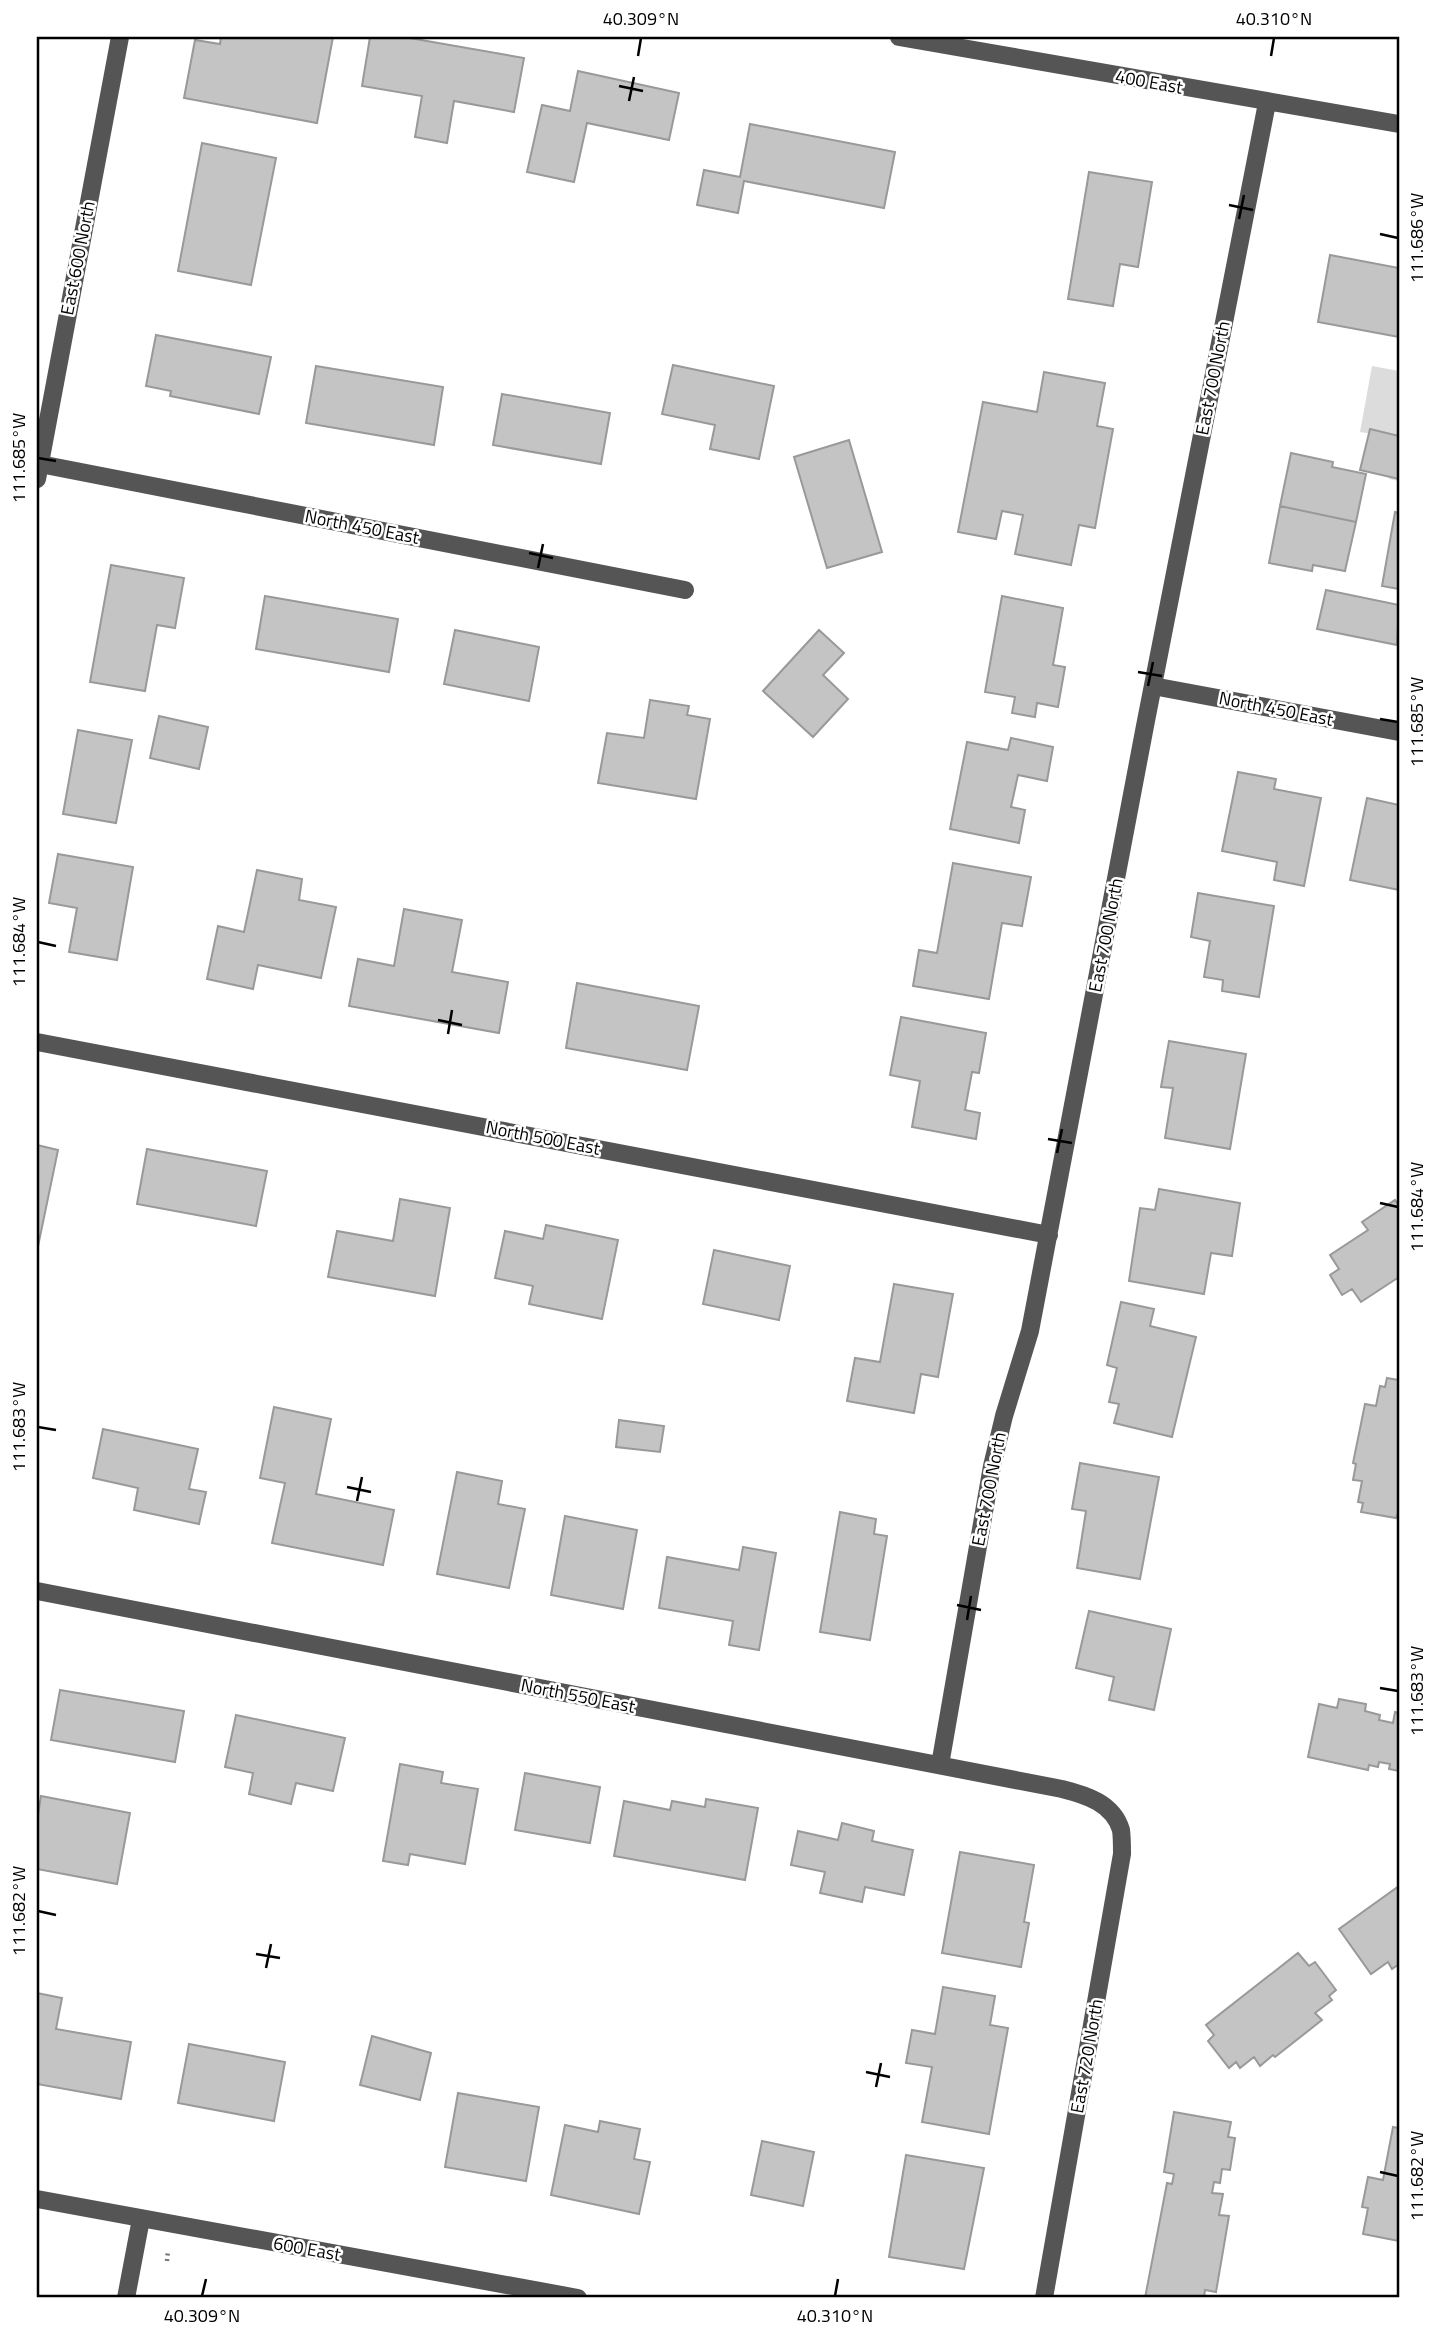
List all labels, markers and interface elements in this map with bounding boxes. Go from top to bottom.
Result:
text: 40.309°N [603,5,679,32]
text: 40.310°N [1236,5,1312,32]
street label: 400 East [1113,62,1186,101]
text: 111.686°W [1403,193,1430,283]
street label: East 600 North [53,199,102,317]
street label: East 700 North [1188,319,1237,437]
text: 111.685°W [5,413,32,503]
street label: North 450 East [303,502,422,551]
text: 111.685°W [1403,677,1430,767]
street label: North 450 East [1217,684,1336,733]
street label: East 700 North [1081,876,1130,994]
text: 111.684°W [5,897,32,987]
street label: North 500 East [484,1113,603,1162]
text: 111.684°W [1403,1162,1430,1252]
text: 111.683°W [5,1382,32,1472]
street label: East 700 North [964,1430,1013,1548]
text: 111.683°W [1403,1646,1430,1736]
street label: North 550 East [519,1671,638,1720]
text: 111.682°W [5,1866,32,1956]
street label: East 720 North [1063,1997,1110,2115]
text: 111.682°W [1403,2131,1430,2221]
street label: 600 East [271,2229,344,2268]
text: 40.309°N [164,2302,240,2329]
text: 40.310°N [797,2302,873,2329]

